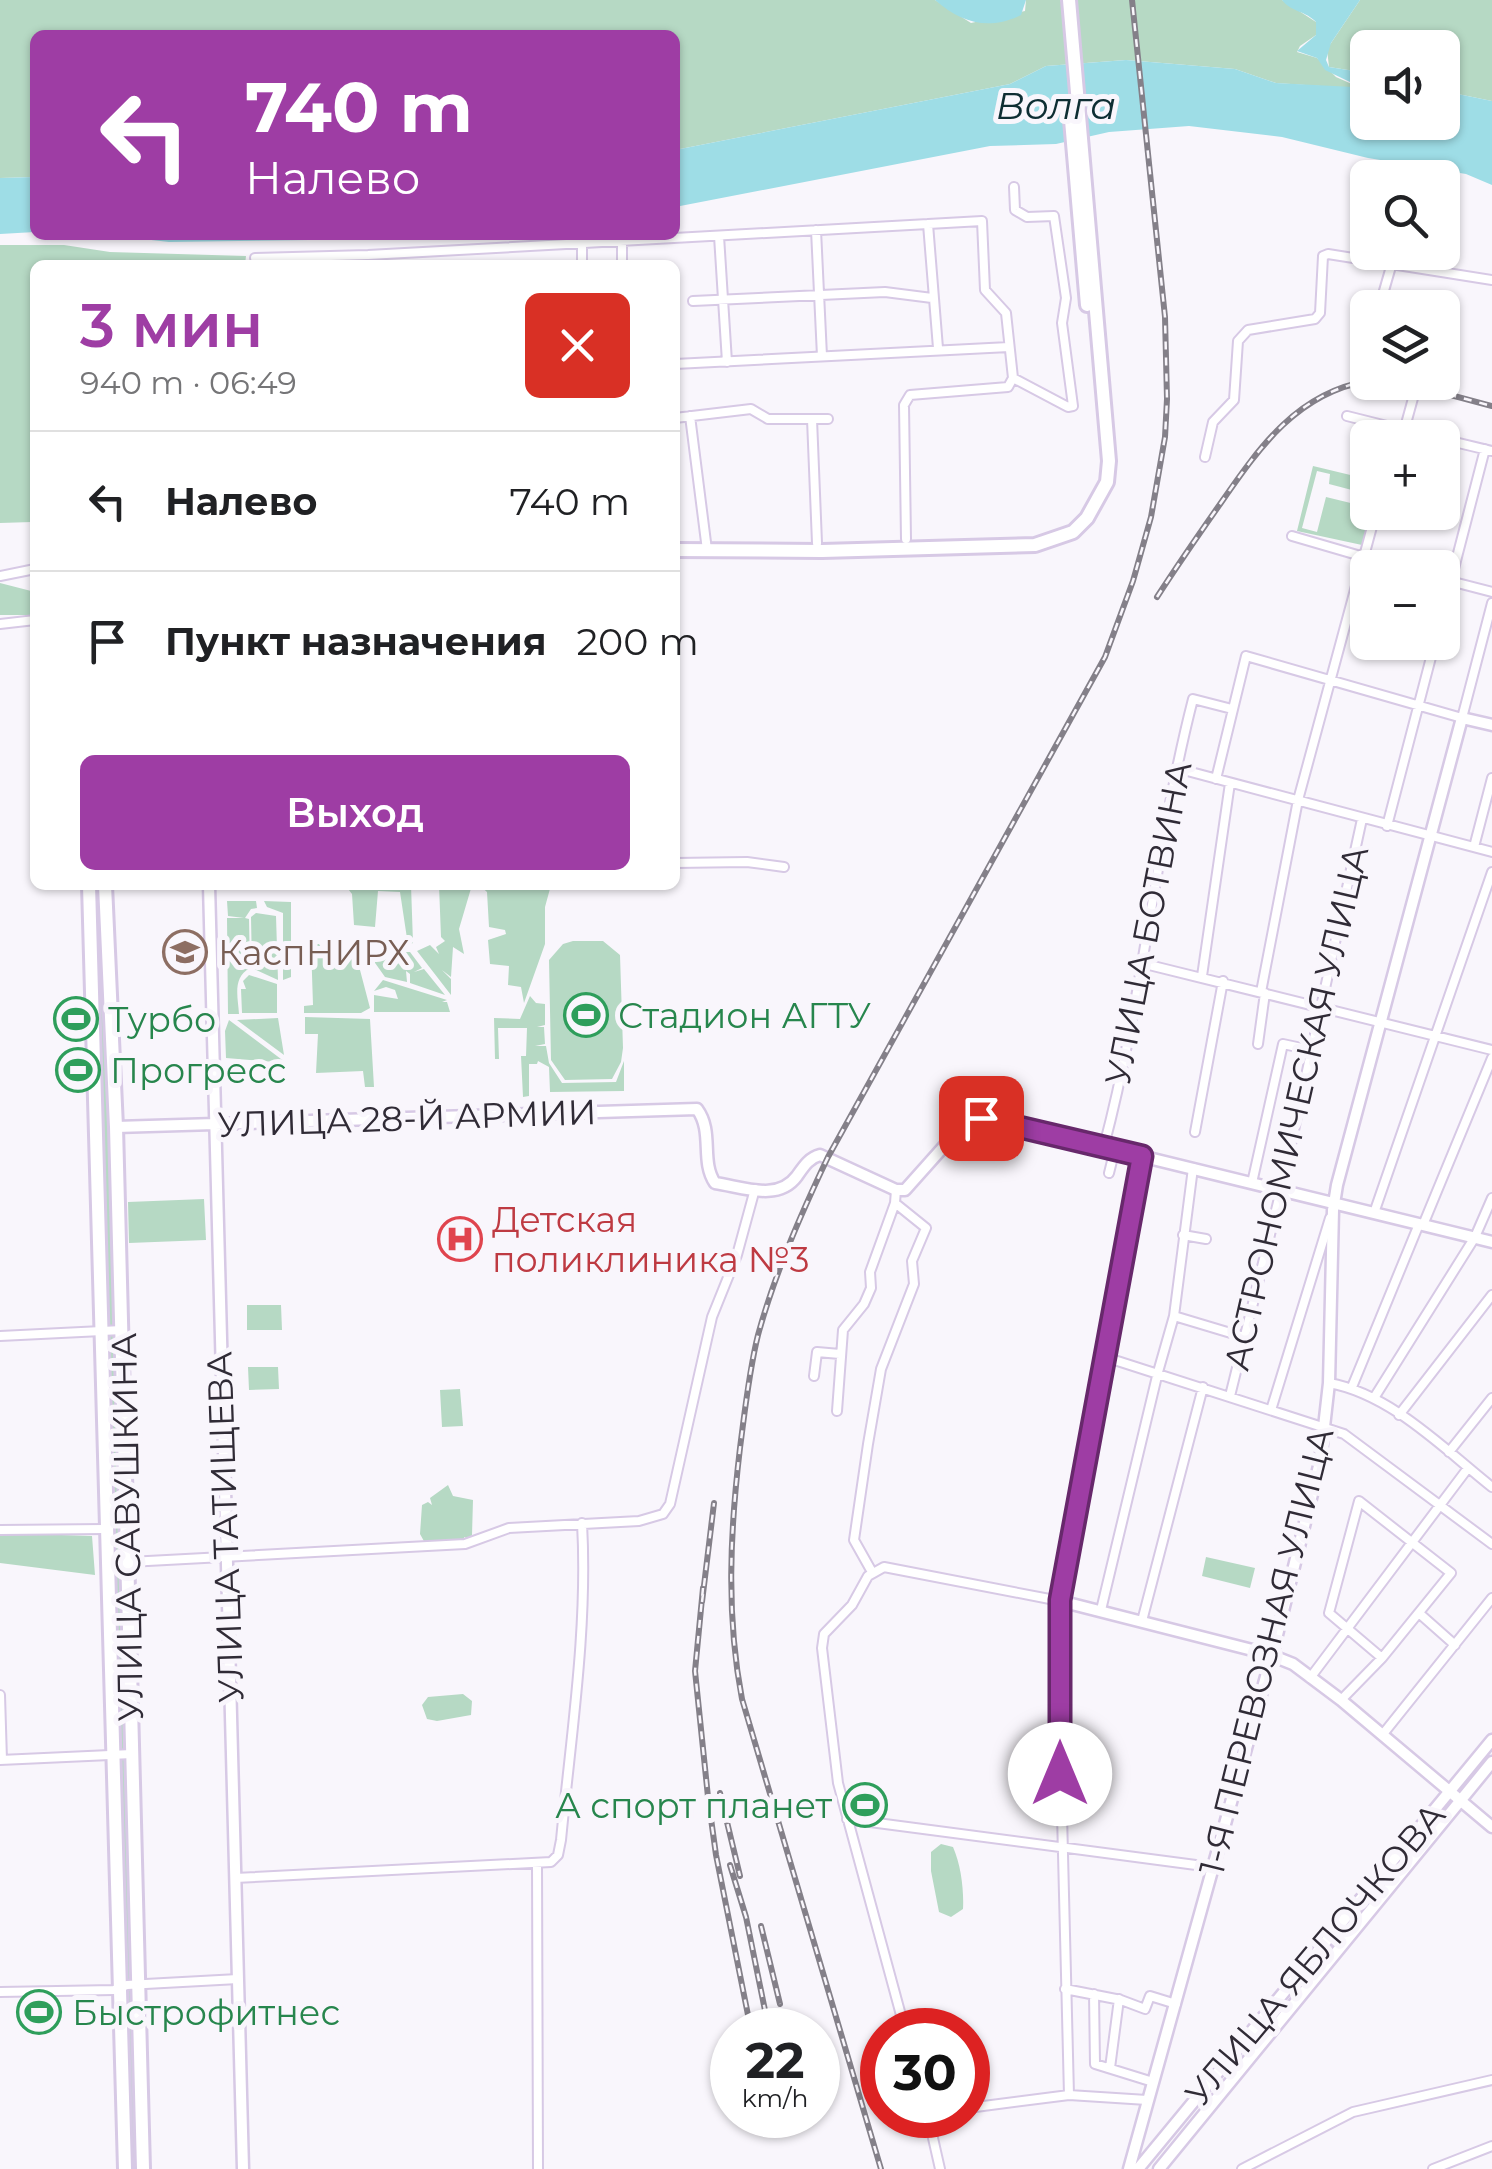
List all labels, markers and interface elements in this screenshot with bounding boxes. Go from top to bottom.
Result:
map controls [1350,30,1460,660]
button: sound [1350,30,1460,140]
text: 740 m [245,64,473,150]
icon: left [80,70,210,200]
water label: Волга [996,82,1116,129]
text: Налево [245,150,420,205]
button: search [1350,160,1460,270]
text: 3 мин [80,289,263,362]
button: layers [1350,290,1460,400]
button: close [525,293,630,398]
text: 940 m · 06:49 [80,363,297,402]
button: + [1350,420,1460,530]
icon: left [80,474,135,529]
text: Налево [165,478,317,525]
text: 740 m [510,478,630,525]
button: − [1350,550,1460,660]
icon: arrive [80,614,135,669]
text: Пункт назначения [165,618,547,665]
text: 200 m [577,618,699,665]
button: Выход [80,755,630,870]
street label: УЛИЦА БОТВИНА [1096,758,1200,1088]
street label: АСТРОНОМИЧЕСКАЯ УЛИЦА [1215,842,1377,1374]
school or university icon: КаспНИРХ [162,929,208,975]
place label: КаспНИРХ [218,931,410,974]
sports icon: Стадион АГТУ [563,992,609,1038]
place label: Стадион АГТУ [618,994,871,1037]
sports icon: Турбо [53,996,99,1042]
place label: Турбо [108,998,216,1041]
sports icon: Прогресс [55,1047,101,1093]
place label: Прогресс [110,1049,287,1092]
pin [939,1076,1024,1161]
street label: УЛИЦА 28-Й АРМИИ [217,1090,597,1146]
icon: arrive [954,1091,1009,1146]
place label: Детская поликлиника №3 [492,1198,810,1281]
hospital icon: Детская поликлиника №3 [437,1216,483,1262]
street label: УЛИЦА САВУШКИНА [102,1332,152,1722]
street label: УЛИЦА ТАТИЩЕВА [197,1351,253,1703]
street label: 1-Я ПЕРЕВОЗНАЯ УЛИЦА [1190,1423,1342,1879]
position arrow [1008,1722,1112,1826]
sports icon: А спорт планет [842,1782,888,1828]
place label: А спорт планет [555,1784,832,1827]
street label: УЛИЦА ЯБЛОЧКОВА [1176,1794,1454,2114]
sports icon: Быстрофитнес [16,1989,62,2035]
place label: Быстрофитнес [72,1991,340,2034]
speed limit sign: 30 [860,2008,990,2138]
text: 22 [746,2030,805,2091]
text: km/h [742,2083,808,2113]

